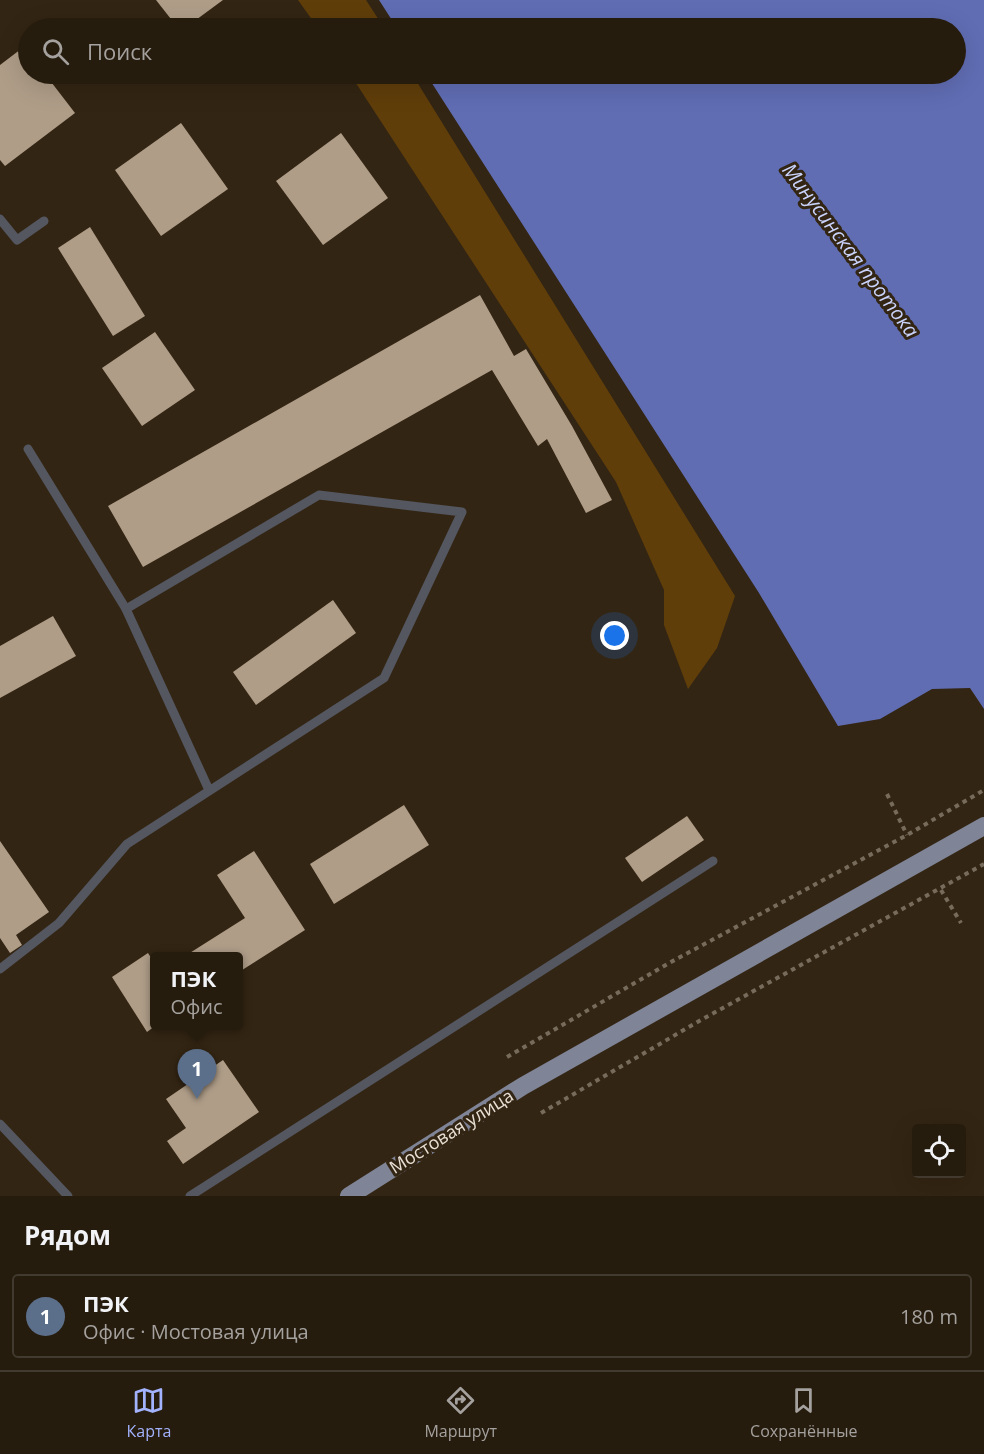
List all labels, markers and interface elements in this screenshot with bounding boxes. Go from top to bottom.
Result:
search box [18,18,966,84]
icon: search [39,35,72,68]
text: Поиск [87,36,152,66]
water label: Минусинская протока [777,157,925,343]
your location [600,621,629,650]
popup [150,952,243,1030]
text: ПЭК [170,963,216,993]
text: Офис [170,993,223,1020]
pin: 1 [178,1050,216,1099]
street label: Мостовая улица [384,1083,518,1179]
map controls [912,1124,966,1178]
button: locate [912,1124,966,1178]
text: Рядом [24,1217,111,1253]
text: ПЭК [83,1288,129,1318]
text: 1 [40,1303,51,1330]
text: 180 m [900,1303,958,1330]
text: Офис · Мостовая улица [83,1318,309,1345]
tab: Карта [127,1384,171,1442]
tab: Маршрут [424,1384,497,1442]
tab: Сохранённые [750,1384,857,1442]

